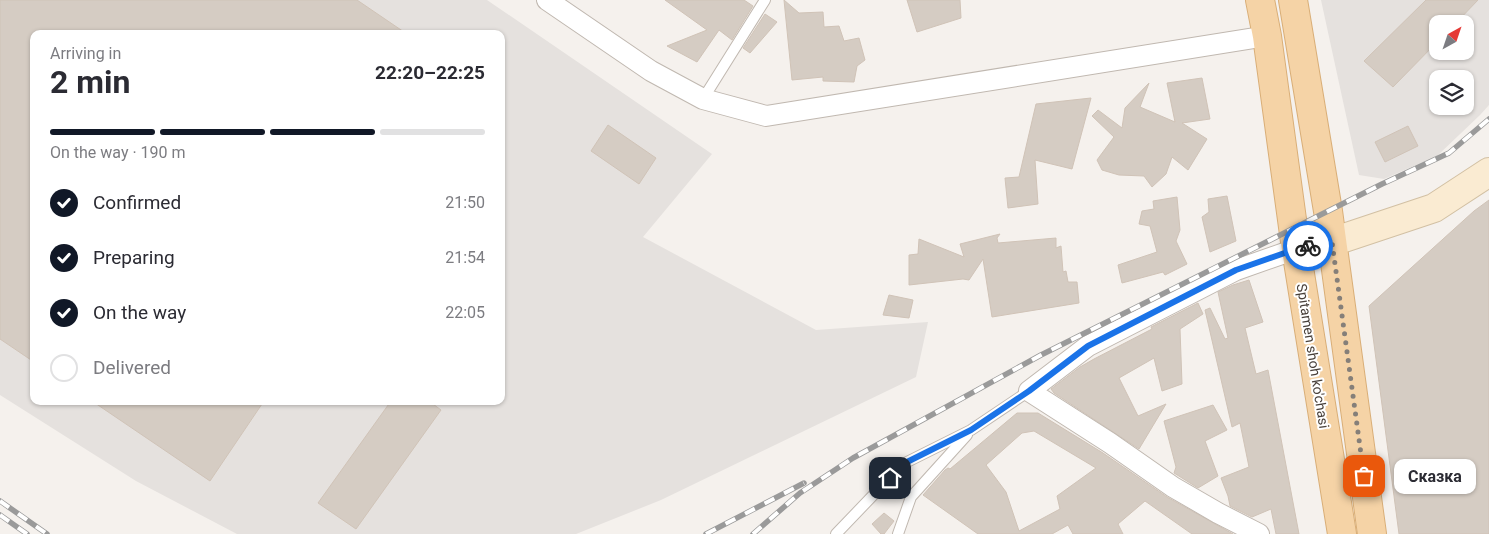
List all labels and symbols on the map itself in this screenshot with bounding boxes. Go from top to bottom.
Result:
north arrow [1429,15,1474,60]
courier [1283,221,1333,271]
street label: Spitamen shoh ko'chasi [1294,283,1332,429]
pin [1343,455,1385,497]
pin [869,457,911,499]
callout: Сказка [1394,458,1476,494]

